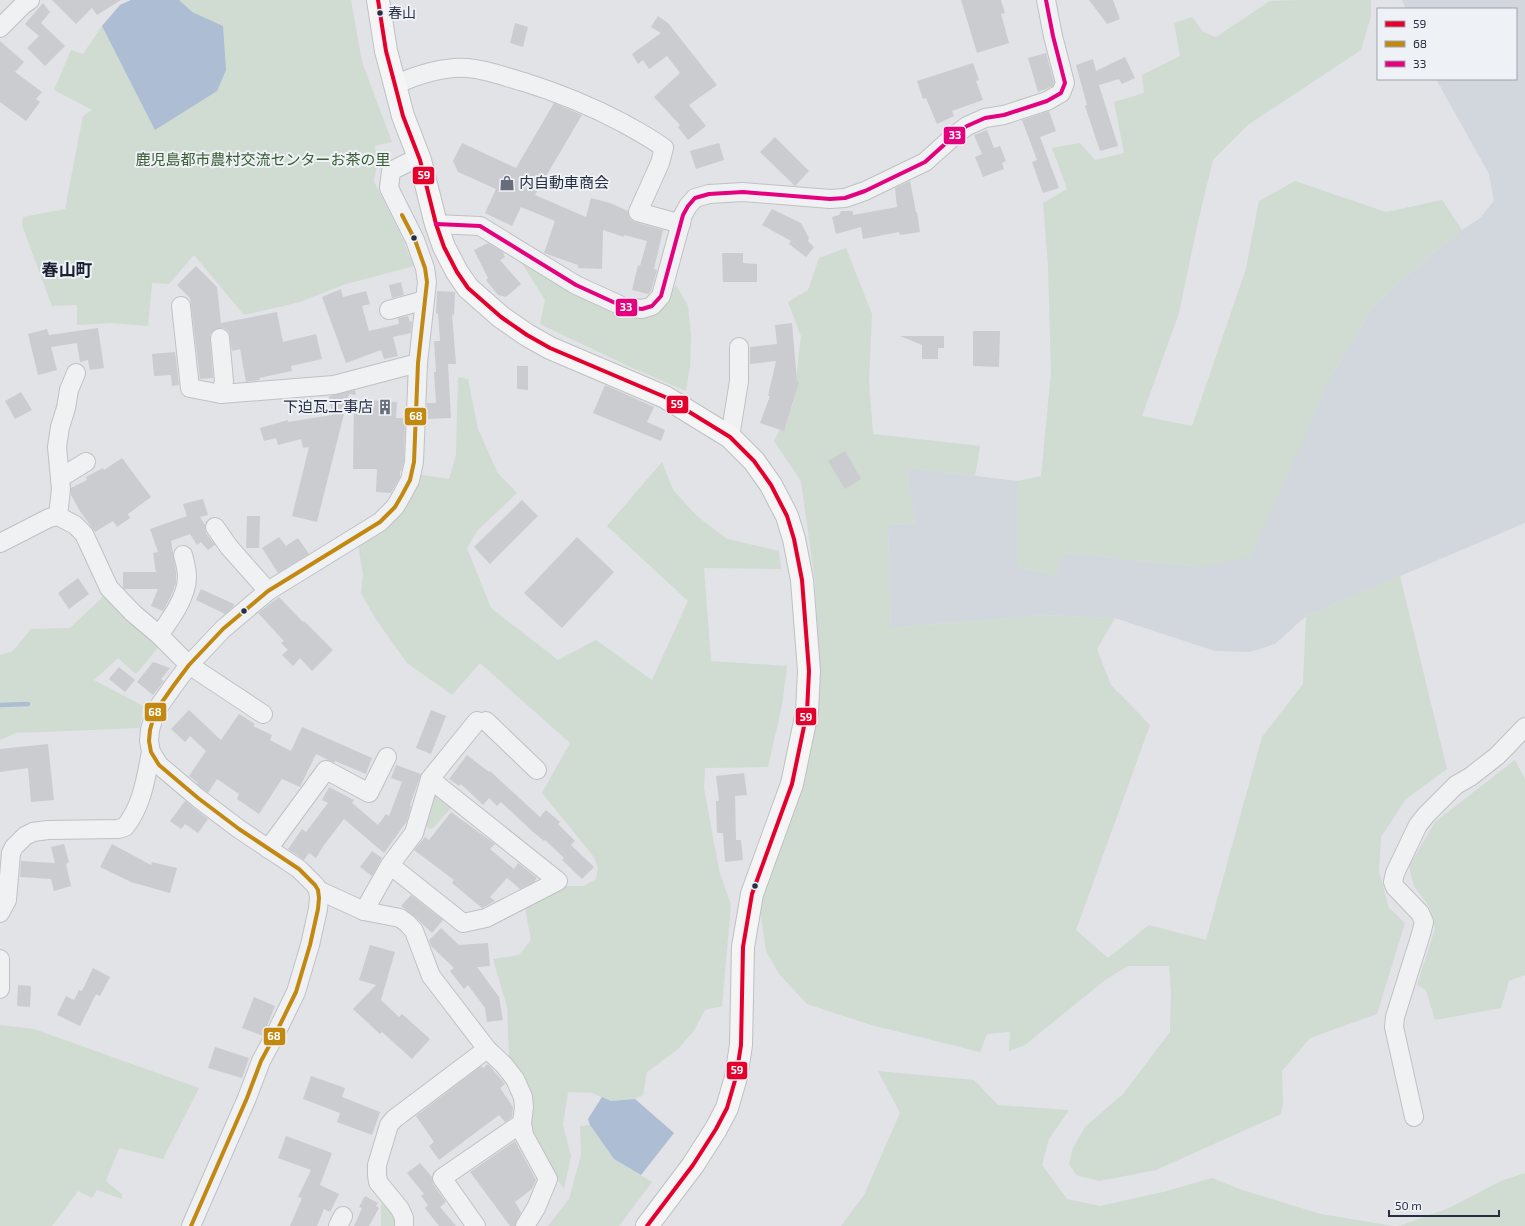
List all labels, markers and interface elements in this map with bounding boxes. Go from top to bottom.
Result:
place label: 春山 [388,4,416,21]
marker: 春山 [375,8,385,18]
legend [1377,8,1517,80]
text: 59 [1413,16,1426,30]
text: 68 [1413,36,1427,50]
text: 33 [1413,56,1426,70]
line badge: 33 [943,126,966,145]
text: 33 [949,128,961,141]
park label: 鹿児島都市農村交流センターお茶の里 [135,150,391,168]
line badge: 59 [412,166,435,185]
text: 59 [418,168,430,181]
place label: 内自動車商会 [519,173,609,191]
shop icon: 内自動車商会 [498,174,516,192]
unlabelled marker [409,233,419,243]
district label: 春山町 [42,259,93,279]
line badge: 33 [615,298,638,317]
text: 33 [620,300,632,313]
line badge: 59 [666,395,689,414]
place label: 下迫瓦工事店 [283,397,373,415]
text: 59 [671,397,683,410]
building icon: 下迫瓦工事店 [376,398,394,416]
line badge: 68 [404,407,427,426]
text: 68 [409,409,423,422]
unlabelled marker [239,606,249,616]
line badge: 68 [144,702,167,722]
text: 68 [148,705,162,718]
line badge: 59 [795,707,817,726]
text: 59 [800,710,812,723]
unlabelled marker [750,881,760,891]
line badge: 68 [263,1027,286,1046]
text: 68 [267,1029,281,1042]
line badge: 59 [726,1061,748,1080]
text: 59 [731,1063,743,1076]
scale bar [1389,1192,1499,1218]
text: 50 m [1395,1198,1422,1212]

